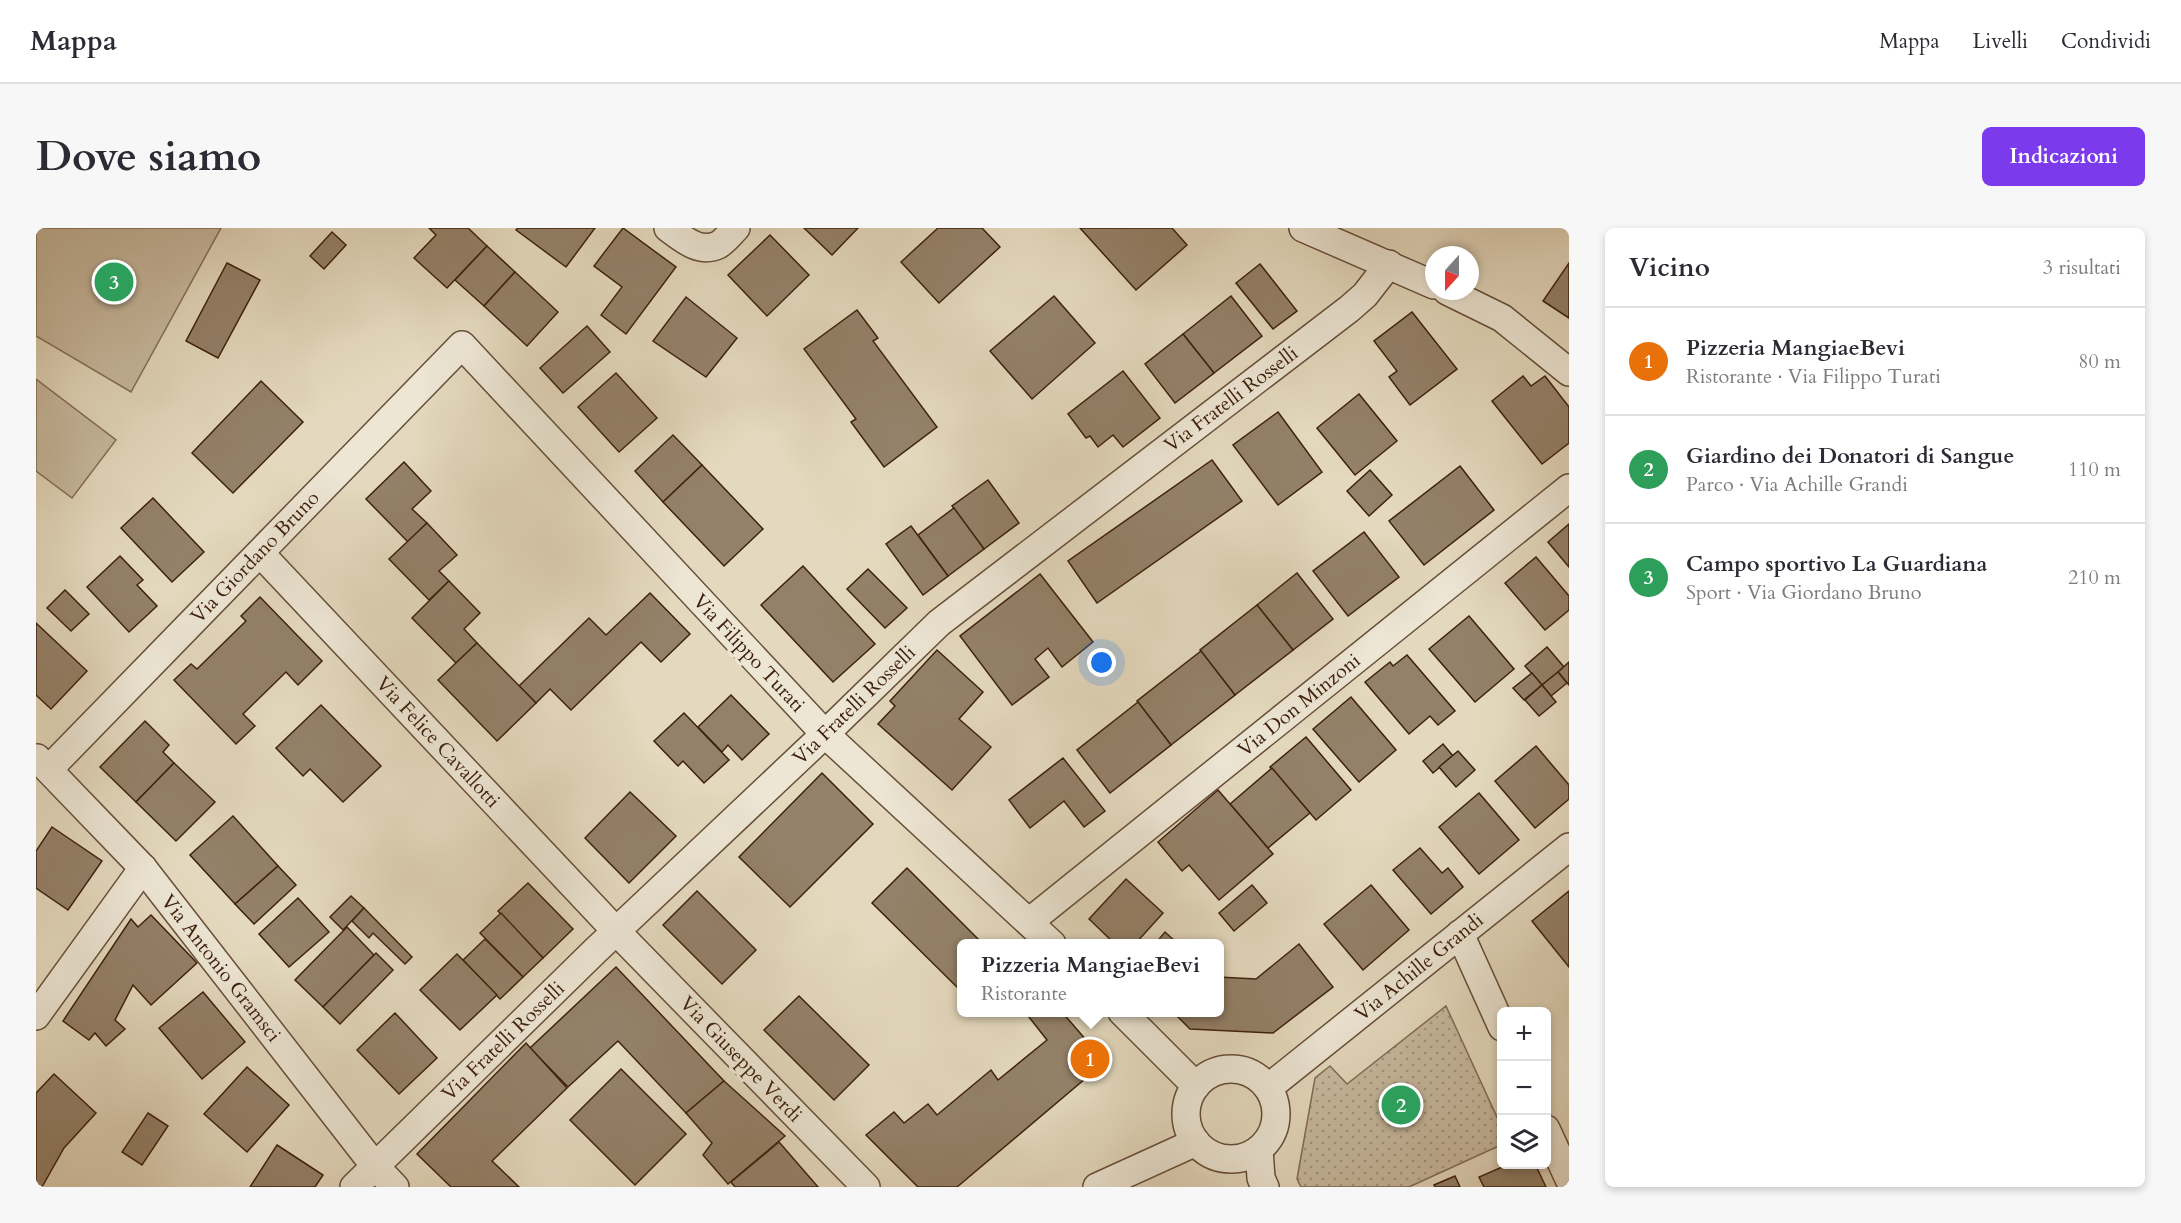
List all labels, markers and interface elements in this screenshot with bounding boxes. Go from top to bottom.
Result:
text: Mappa [30,22,117,60]
text: Mappa [1879,27,1940,56]
text: Livelli [1973,27,2028,56]
text: Condividi [2061,27,2151,56]
button: Indicazioni [1982,127,2145,186]
text: Dove siamo [36,128,261,185]
north arrow [1425,246,1479,300]
text: Vicino [1629,250,1710,285]
text: 3 risultati [2043,254,2121,281]
pin: 3 [94,260,134,304]
text: Pizzeria MangiaeBevi [1686,333,1905,363]
street label: Via Fratelli Rosselli [1159,339,1304,458]
text: 1 [1643,348,1654,375]
text: 80 m [2078,348,2121,375]
text: Ristorante · Via Filippo Turati [1686,363,1941,390]
text: Giardino dei Donatori di Sangue [1686,441,2014,471]
text: 2 [1643,456,1654,483]
text: 110 m [2068,456,2121,483]
text: Parco · Via Achille Grandi [1686,471,1908,498]
street label: Via Giordano Bruno [185,485,326,629]
text: Campo sportivo La Guardiana [1686,549,1987,579]
text: 3 [1643,564,1654,591]
text: 210 m [2068,564,2121,591]
text: Sport · Via Giordano Bruno [1686,579,1922,606]
street label: Via Filippo Turati [687,588,811,718]
street label: Via Fratelli Rosselli [787,639,922,771]
street label: Via Don Minzoni [1232,647,1366,763]
your location [1087,648,1116,677]
street label: Via Felice Cavallotti [370,670,506,814]
street label: Via Antonio Gramsci [155,889,287,1048]
street label: Via Achille Grandi [1349,906,1489,1027]
popup [957,939,1224,1017]
text: Pizzeria MangiaeBevi [981,950,1200,980]
street label: Via Fratelli Rosselli [436,975,571,1107]
text: Ristorante [981,980,1067,1007]
street label: Via Giuseppe Verdi [674,990,808,1128]
map controls [1497,1007,1551,1169]
button: + [1497,1007,1551,1061]
pin: 1 [1070,1036,1110,1082]
button: − [1497,1061,1551,1115]
pin: 2 [1382,1082,1420,1128]
button: layers [1497,1115,1551,1169]

